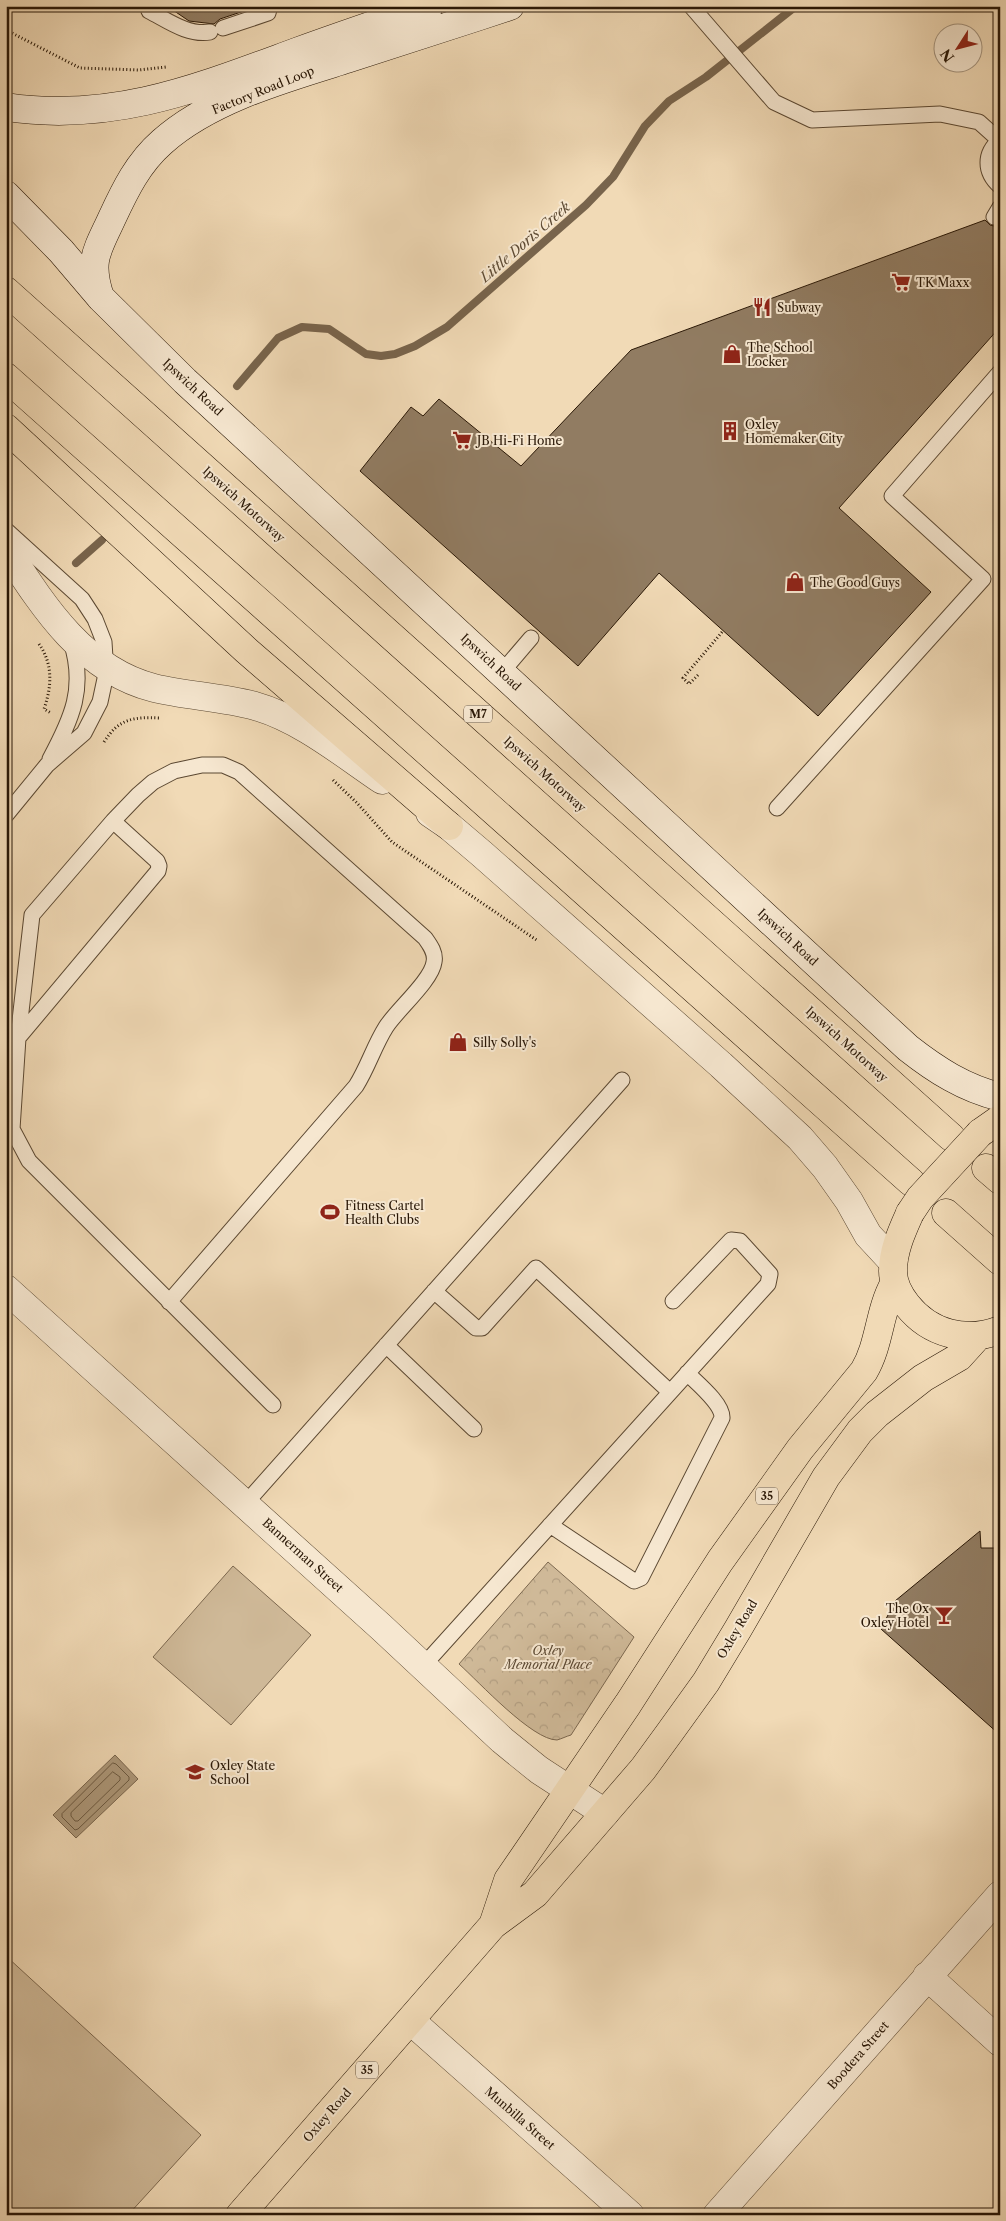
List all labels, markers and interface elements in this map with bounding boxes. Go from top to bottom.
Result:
north arrow [934,22,984,72]
text: N [937,45,958,66]
street label: Factory Road Loop [210,63,316,117]
water label: Little Doris Creek [475,197,574,287]
supermarket icon: TK Maxx [890,271,912,293]
place label: TK Maxx [916,275,970,290]
restaurant icon: Subway [751,296,773,318]
place label: Subway [777,300,821,315]
place label: The School Locker [747,340,813,369]
shop icon: The School Locker [721,343,743,365]
street label: Ipswich Road [160,355,227,419]
place label: Oxley Homemaker City [745,417,843,446]
building icon: Oxley Homemaker City [719,420,741,442]
supermarket icon: JB Hi-Fi Home [451,429,473,451]
place label: JB Hi-Fi Home [475,433,562,448]
street label: Ipswich Motorway [200,463,289,545]
shop icon: The Good Guys [784,571,806,593]
place label: The Good Guys [810,575,900,590]
street label: Ipswich Road [458,630,525,694]
road number: M7 [464,706,492,722]
street label: Ipswich Motorway [501,733,590,815]
street label: Ipswich Road [755,905,822,969]
street label: Ipswich Motorway [803,1003,892,1085]
shop icon: Silly Solly's [447,1031,469,1053]
place label: Silly Solly's [473,1035,536,1050]
place label: Fitness Cartel Health Clubs [345,1198,424,1227]
sports icon: Fitness Cartel Health Clubs [319,1201,341,1223]
road number: 35 [756,1488,778,1504]
street label: Bannerman Street [259,1515,347,1596]
street label: Oxley Road [714,1596,761,1661]
place label: The Ox Oxley Hotel [861,1601,929,1630]
bar icon: The Ox Oxley Hotel [933,1604,955,1626]
park label: Oxley Memorial Place [502,1643,593,1672]
place label: Oxley State School [210,1758,275,1787]
school or university icon: Oxley State School [184,1761,206,1783]
street label: Boodera Street [824,2017,892,2092]
road number: 35 [356,2062,378,2078]
street label: Munbilla Street [482,2083,559,2153]
street label: Oxley Road [300,2085,355,2145]

